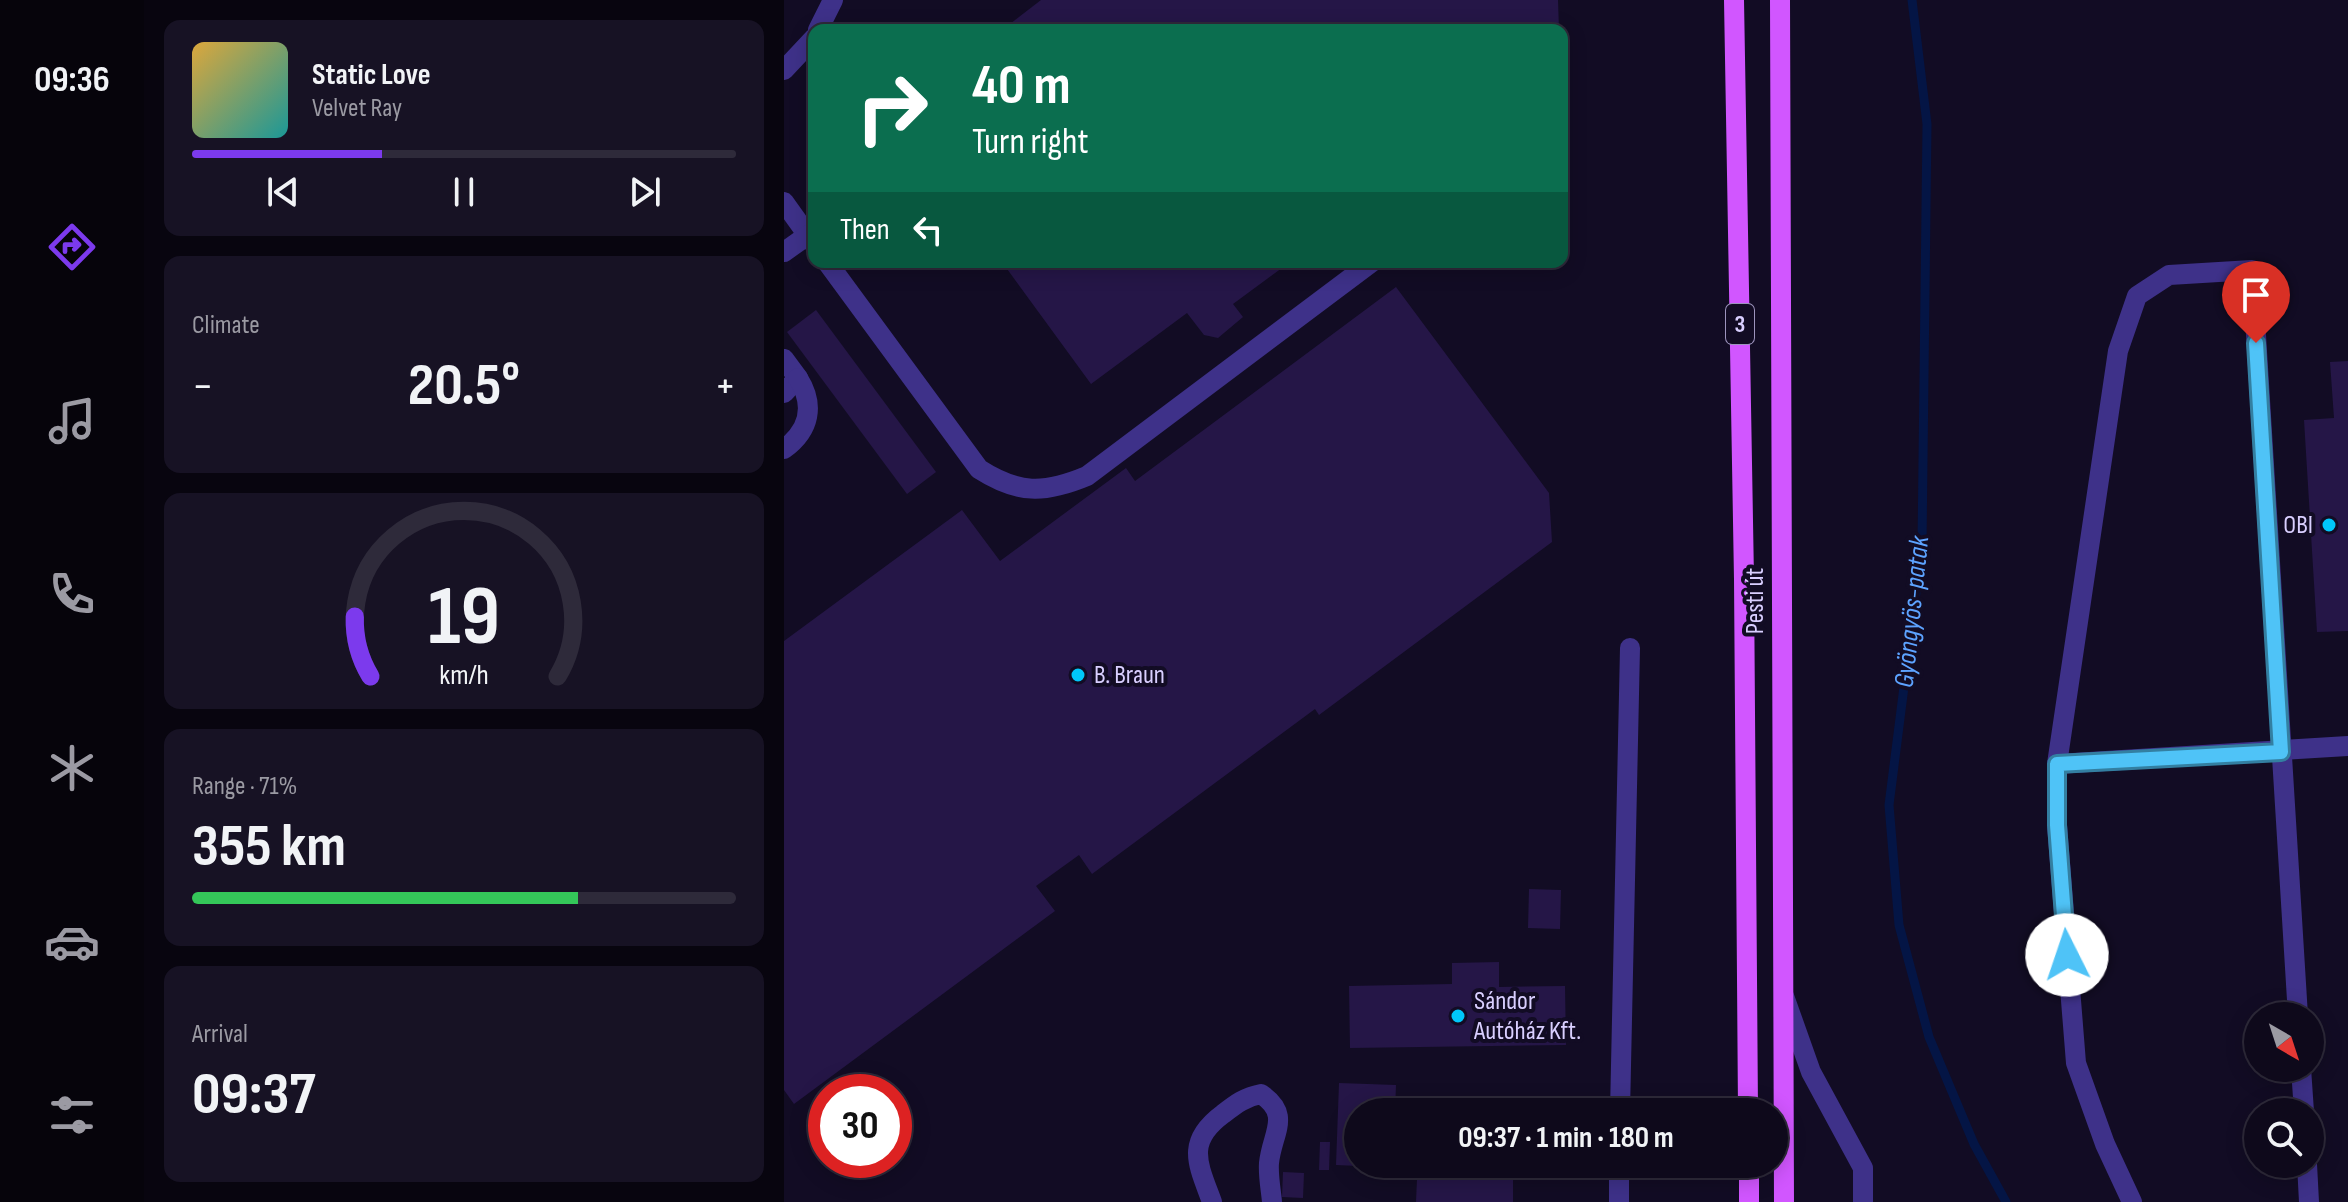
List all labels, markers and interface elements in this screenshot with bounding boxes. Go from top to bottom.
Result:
text: 40 m [972,53,1071,120]
icon: right [840,56,944,160]
text: Static Love [312,57,431,93]
text: 09:36 [34,59,110,102]
text: Velvet Ray [312,93,402,124]
text: Turn right [972,121,1089,164]
icon: previous [261,170,305,214]
icon: pause [442,170,486,214]
icon: next [623,170,667,214]
icon: left [906,208,950,252]
text: Then [840,212,890,248]
icon: directions [44,219,100,275]
pin [2222,261,2290,343]
icon: arrive [2234,273,2278,317]
road number: 3 [1726,304,1754,344]
text: Climate [192,310,260,341]
text: 20.5° [408,350,520,422]
text: − [192,360,214,413]
text: + [714,360,736,413]
icon: music [44,393,100,449]
place label: OBI [2283,510,2313,541]
marker: OBI [2320,516,2338,534]
water label: Gyöngyös-patak [1888,533,1937,689]
icon: phone [44,566,100,622]
text: 19 [428,568,500,668]
street label: Pesti út [1740,568,1771,634]
text: km/h [439,658,489,693]
place label: B. Braun [1094,660,1165,691]
marker: B. Braun [1069,666,1087,684]
icon: climate [44,740,100,796]
text: Range · 71% [192,771,297,802]
text: 355 km [192,811,346,883]
position arrow [2025,913,2109,997]
icon: car [44,914,100,970]
place label: Sándor Autóház Kft. [1473,986,1581,1047]
north arrow [2244,1002,2324,1082]
map controls [2244,1002,2324,1178]
marker: Sándor Autóház Kft. [1449,1007,1467,1025]
text: Arrival [192,1019,248,1050]
text: 09:37 [192,1059,315,1131]
speed limit sign: 30 [808,1074,912,1178]
icon: filters [44,1087,100,1143]
button: search [2244,1098,2324,1178]
text: 09:37 · 1 min · 180 m [1458,1120,1674,1156]

